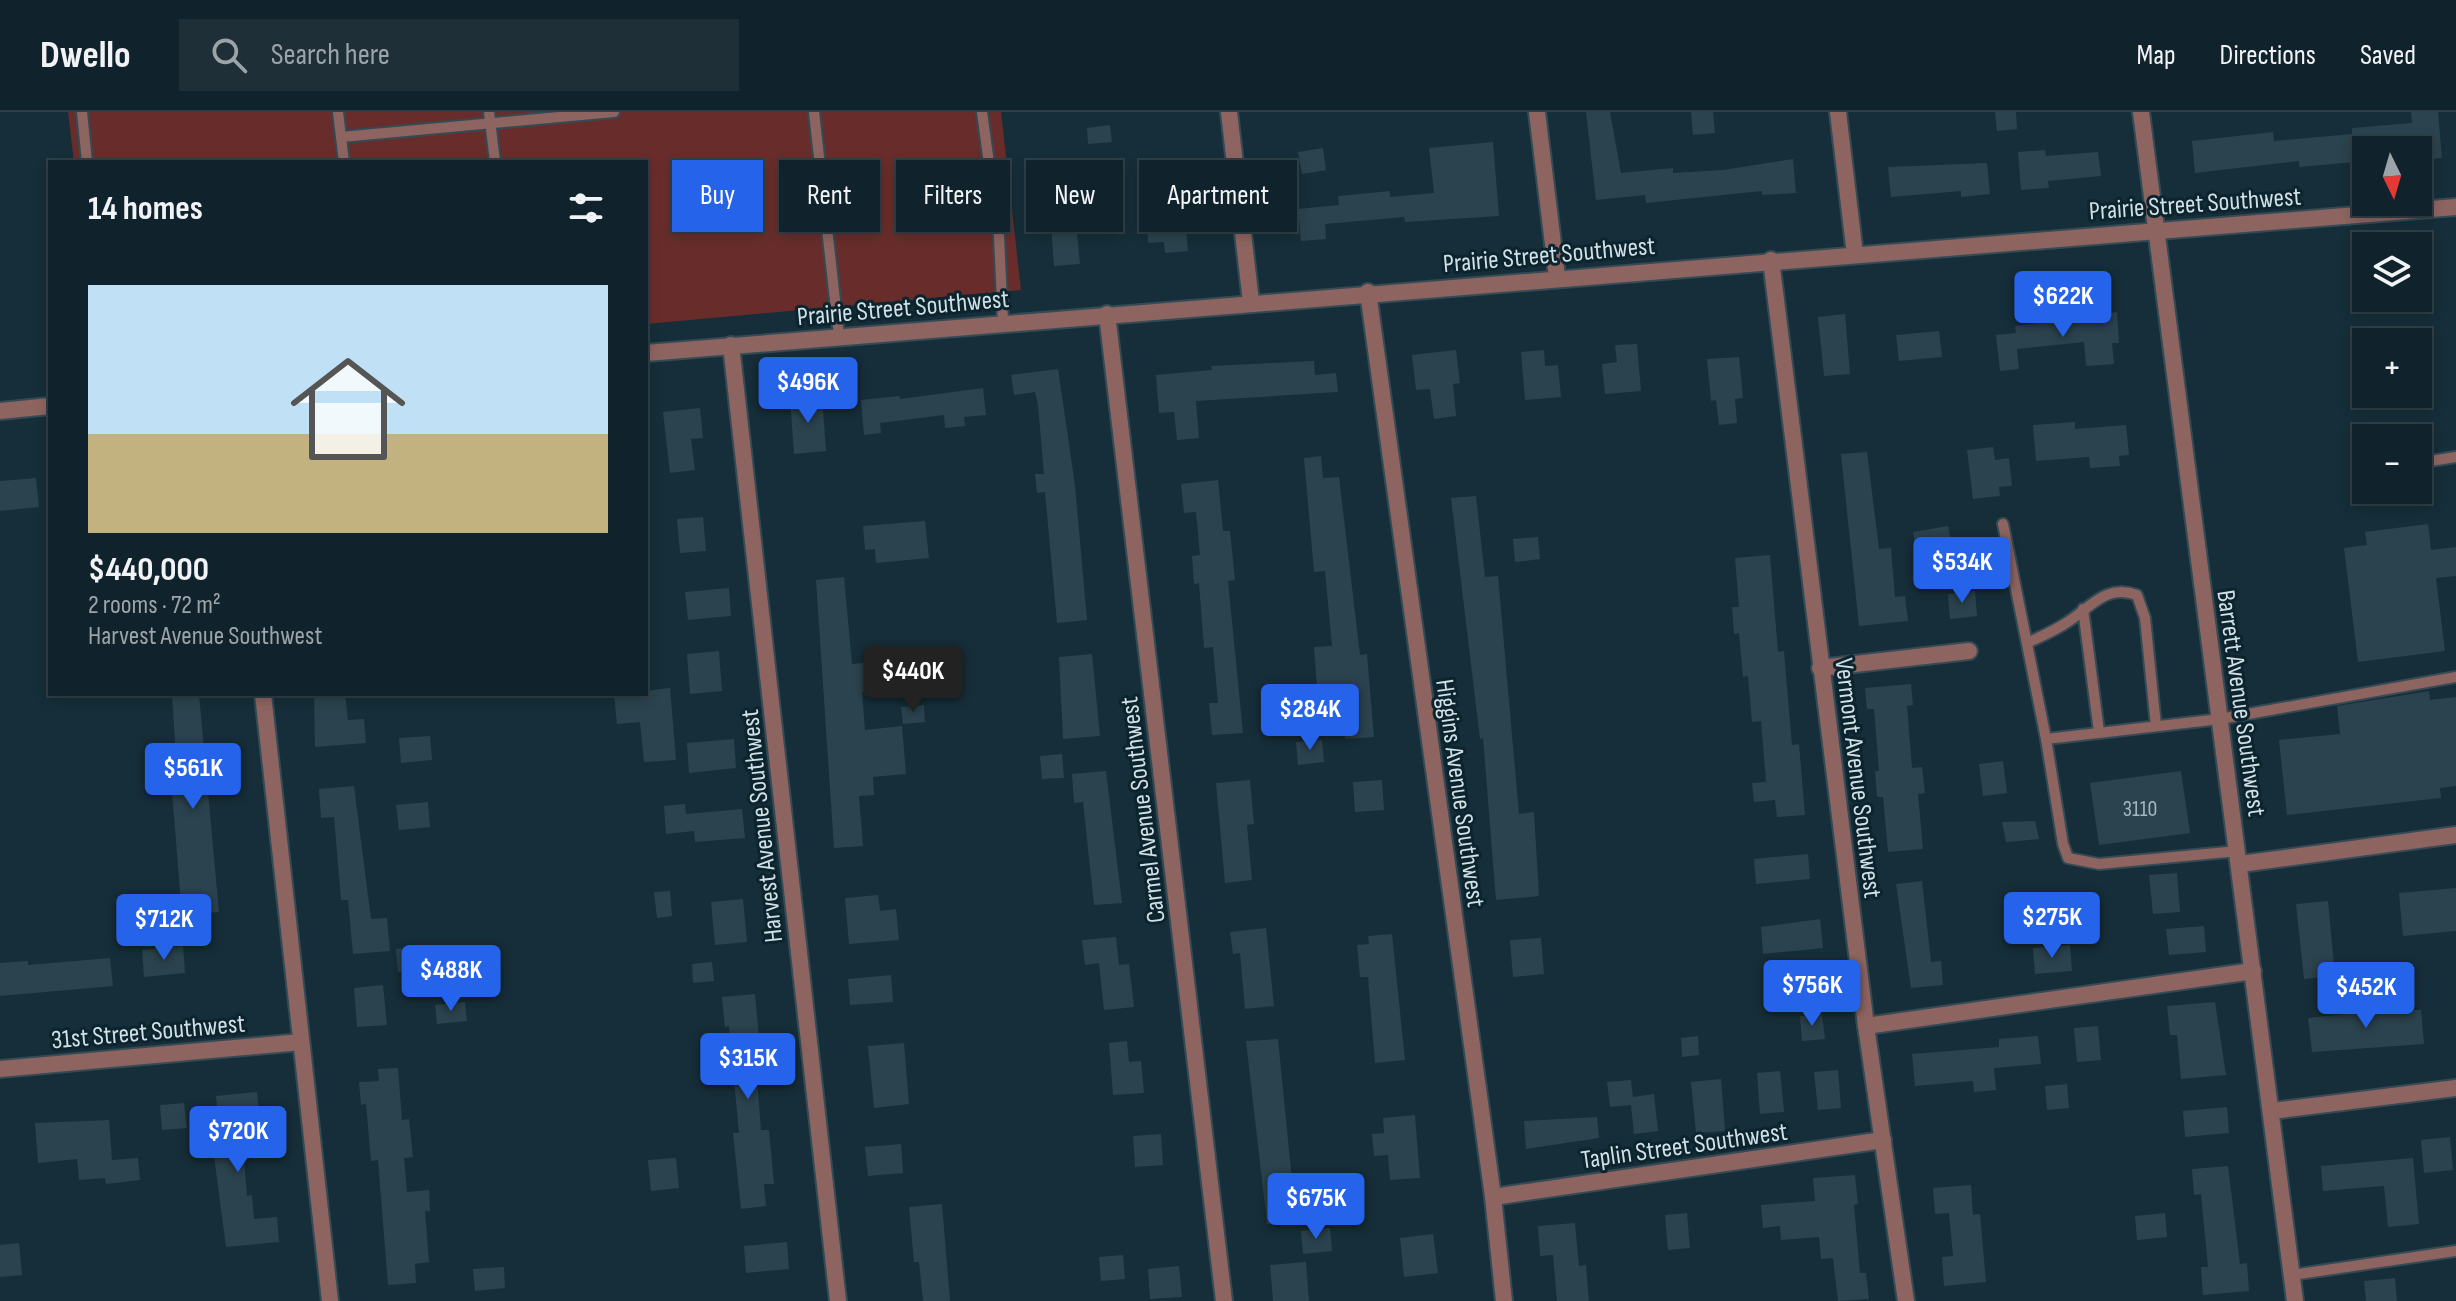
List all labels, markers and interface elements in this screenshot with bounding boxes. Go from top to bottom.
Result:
search box [179,19,739,91]
text: Dwello [40,33,131,78]
icon: search [207,33,251,77]
text: Search here [271,37,390,73]
text: Map [2137,39,2176,72]
text: Directions [2220,39,2316,72]
text: Saved [2360,39,2416,72]
north arrow [2352,136,2432,216]
map controls [2352,136,2432,504]
chip: Buy [672,160,763,232]
chip: Rent [779,160,880,232]
chip: Filters [896,160,1010,232]
chip: New [1026,160,1123,232]
chip: Apartment [1139,160,1297,232]
street label: Prairie Street Southwest [2088,182,2302,227]
icon: filters [564,186,608,230]
text: 14 homes [88,188,203,229]
street label: Prairie Street Southwest [1442,231,1657,280]
button: layers [2352,232,2432,312]
pin: $622K [2007,271,2119,339]
text: $622K [2032,281,2094,312]
street label: Prairie Street Southwest [796,284,1011,333]
button: + [2352,328,2432,408]
icon: home [276,337,420,481]
pin: $496K [752,357,864,425]
text: $496K [777,367,839,398]
button: − [2352,424,2432,504]
pin: $534K [1906,537,2018,605]
text: $534K [1931,547,1993,578]
text: $440,000 [88,549,209,590]
street label: Barrett Avenue Southwest [2209,588,2272,818]
text: 2 rooms · 72 m² [88,590,221,621]
text: Harvest Avenue Southwest [88,621,322,652]
pin: $440K [857,646,969,714]
text: $440K [882,656,944,687]
street label: Vermont Avenue Southwest [1827,656,1888,900]
street label: Higgins Avenue Southwest [1428,677,1491,909]
pin: $284K [1254,684,1366,752]
text: $284K [1279,694,1341,725]
street label: Carmel Avenue Southwest [1114,695,1173,925]
street label: Harvest Avenue Southwest [735,708,790,944]
pin: $561K [137,743,249,811]
text: $561K [163,753,223,784]
house number: 3110 [2123,796,2157,823]
pin: $275K [1996,892,2108,960]
pin: $712K [108,894,220,962]
text: $275K [2022,902,2082,933]
text: $712K [134,904,194,935]
pin: $488K [395,945,507,1013]
text: $488K [420,955,482,986]
pin: $756K [1756,960,1868,1028]
pin: $452K [2310,962,2422,1030]
text: $756K [1781,970,1843,1001]
text: $452K [2335,972,2397,1003]
street label: 31st Street Southwest [50,1009,246,1056]
pin: $315K [692,1033,804,1101]
text: $315K [718,1043,778,1074]
pin: $720K [182,1106,294,1174]
text: $720K [207,1116,269,1147]
street label: Taplin Street Southwest [1579,1117,1789,1176]
pin: $675K [1260,1173,1372,1241]
text: $675K [1285,1183,1347,1214]

